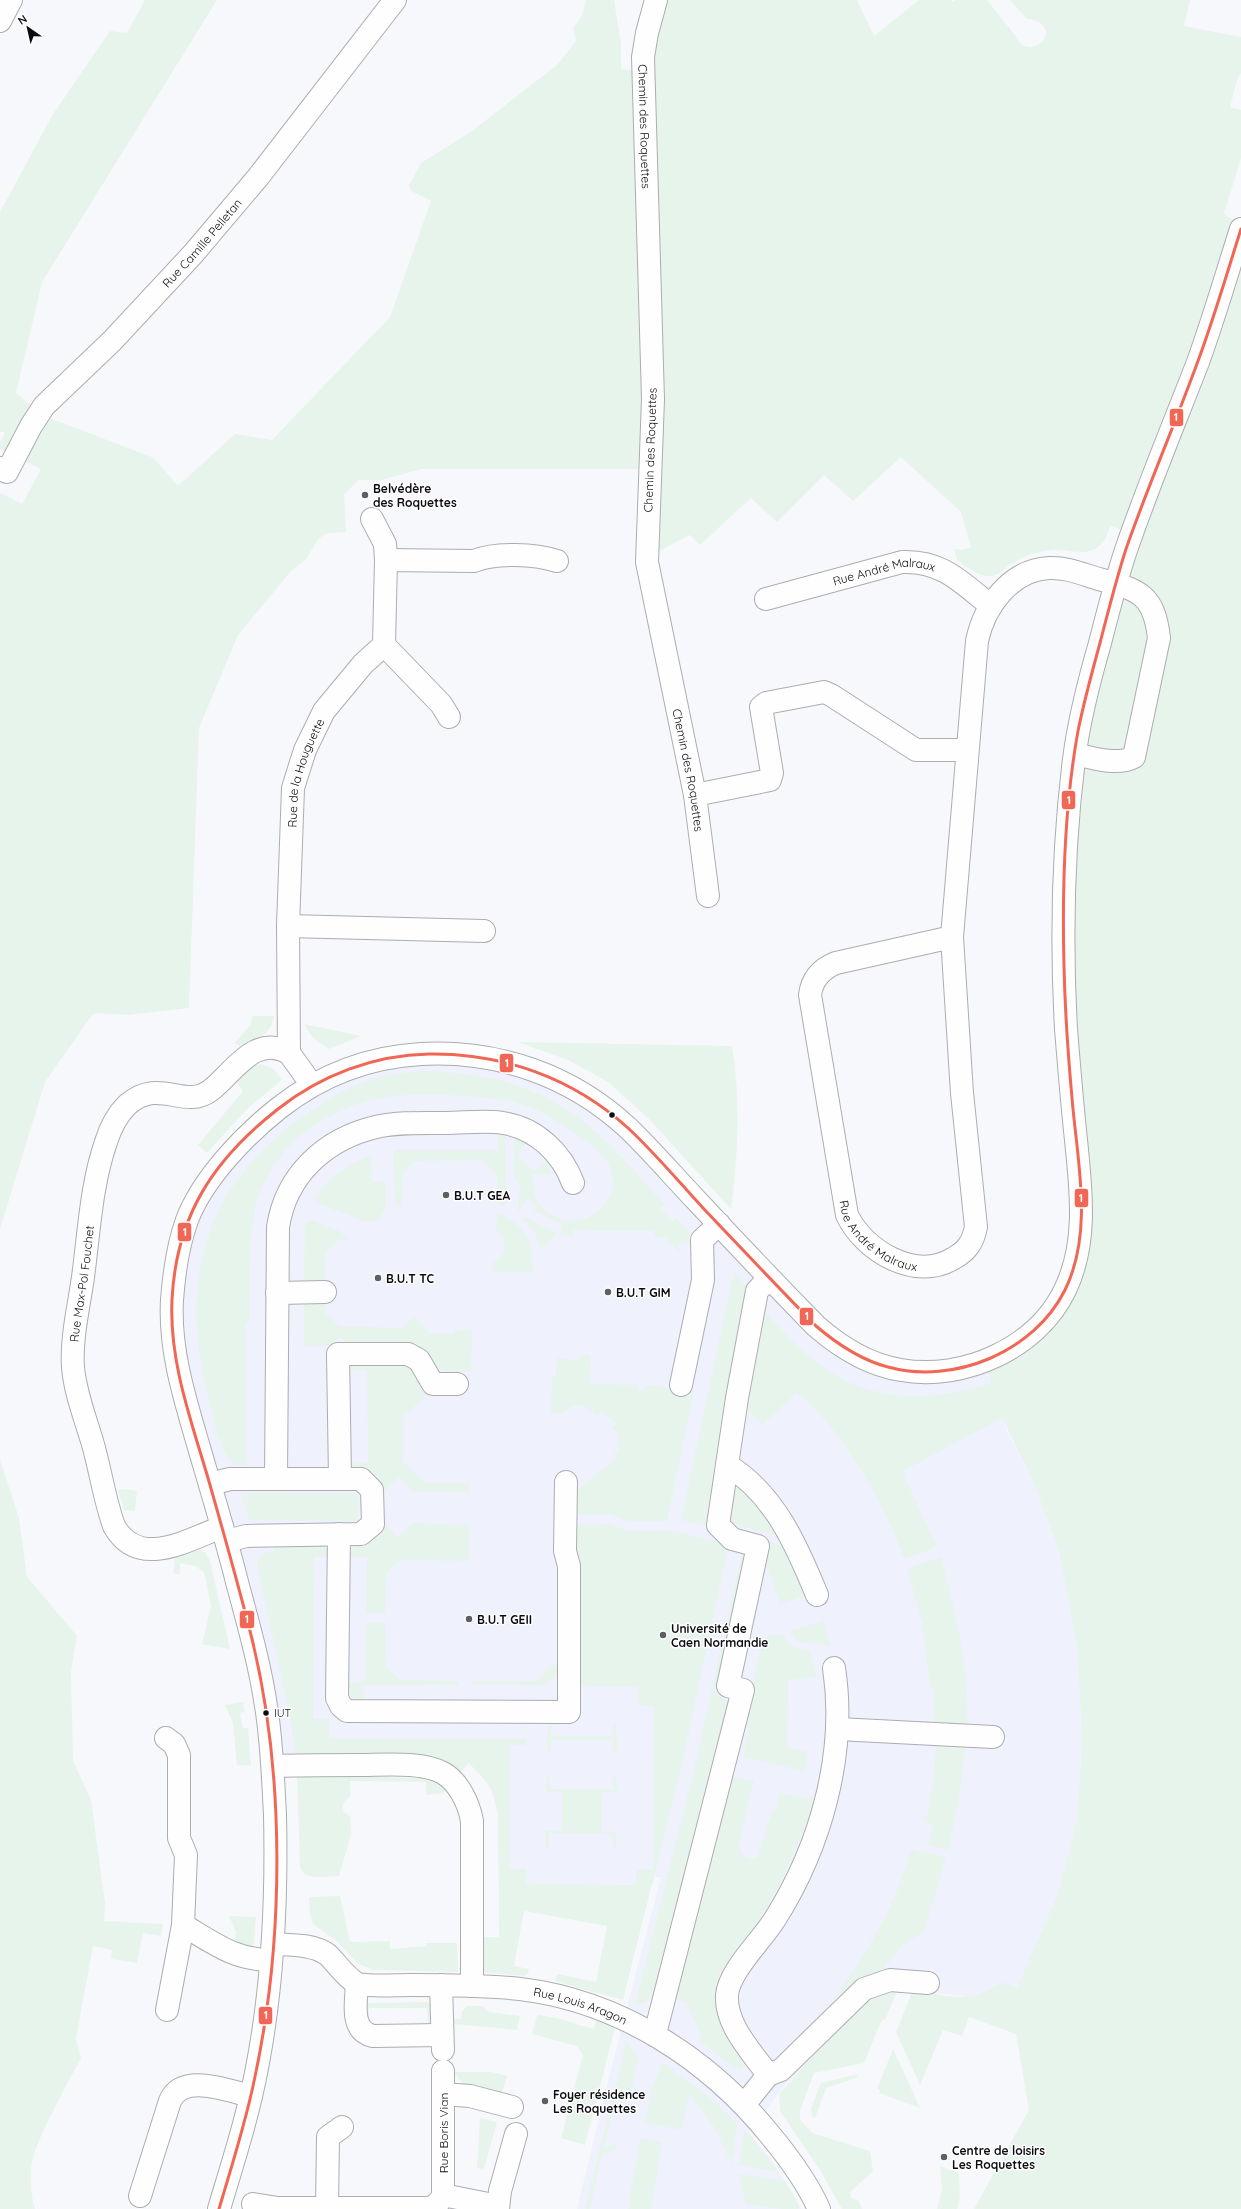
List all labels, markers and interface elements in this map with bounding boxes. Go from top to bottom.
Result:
north arrow [8,8,48,48]
text: N [15,12,30,28]
street label: Chemin des Roquettes [636,64,654,189]
street label: Rue Camille Pelletan [159,195,245,290]
street label: Chemin des Roquettes [640,387,660,513]
line badge: 1 [1169,408,1184,427]
text: 1 [1174,410,1178,424]
place label: Belvédère des Roquettes [373,481,457,510]
marker: Belvédère des Roquettes [360,490,370,500]
street label: Rue André Malraux [831,554,938,588]
street label: Chemin des Roquettes [670,707,707,833]
street label: Rue de la Houguette [284,715,327,828]
line badge: 1 [1061,790,1076,810]
text: 1 [1067,793,1071,807]
line badge: 1 [499,1053,514,1073]
text: 1 [505,1056,509,1070]
unlabelled marker [607,1110,617,1120]
place label: B.U.T GEA [454,1188,510,1203]
line badge: 1 [1074,1188,1089,1208]
marker: B.U.T GEA [441,1190,451,1200]
text: 1 [1079,1191,1083,1205]
street label: Rue André Malraux [837,1199,919,1274]
line badge: 1 [177,1222,192,1242]
street label: Rue Max-Pol Fouchet [66,1225,97,1343]
text: 1 [183,1225,187,1239]
place label: B.U.T TC [386,1271,434,1286]
marker: B.U.T TC [373,1273,383,1283]
place label: B.U.T GIM [616,1285,671,1300]
marker: B.U.T GIM [603,1287,613,1297]
line badge: 1 [799,1307,814,1326]
text: 1 [805,1309,809,1323]
line badge: 1 [239,1610,255,1629]
text: 1 [245,1612,249,1626]
place label: B.U.T GEII [477,1612,532,1627]
marker: B.U.T GEII [464,1614,474,1624]
place label: Université de Caen Normandie [671,1621,768,1650]
marker: Université de Caen Normandie [658,1630,668,1640]
place label: IUT [274,1706,292,1720]
marker: IUT [261,1708,271,1718]
street label: Rue Louis Aragon [532,1984,630,2027]
line badge: 1 [258,2006,273,2025]
text: 1 [264,2008,268,2022]
place label: Foyer résidence Les Roquettes [553,2087,645,2116]
street label: Rue Boris Vian [436,2093,451,2173]
marker: Foyer résidence Les Roquettes [540,2096,550,2106]
place label: Centre de loisirs Les Roquettes [952,2143,1045,2172]
marker: Centre de loisirs Les Roquettes [939,2152,949,2162]

